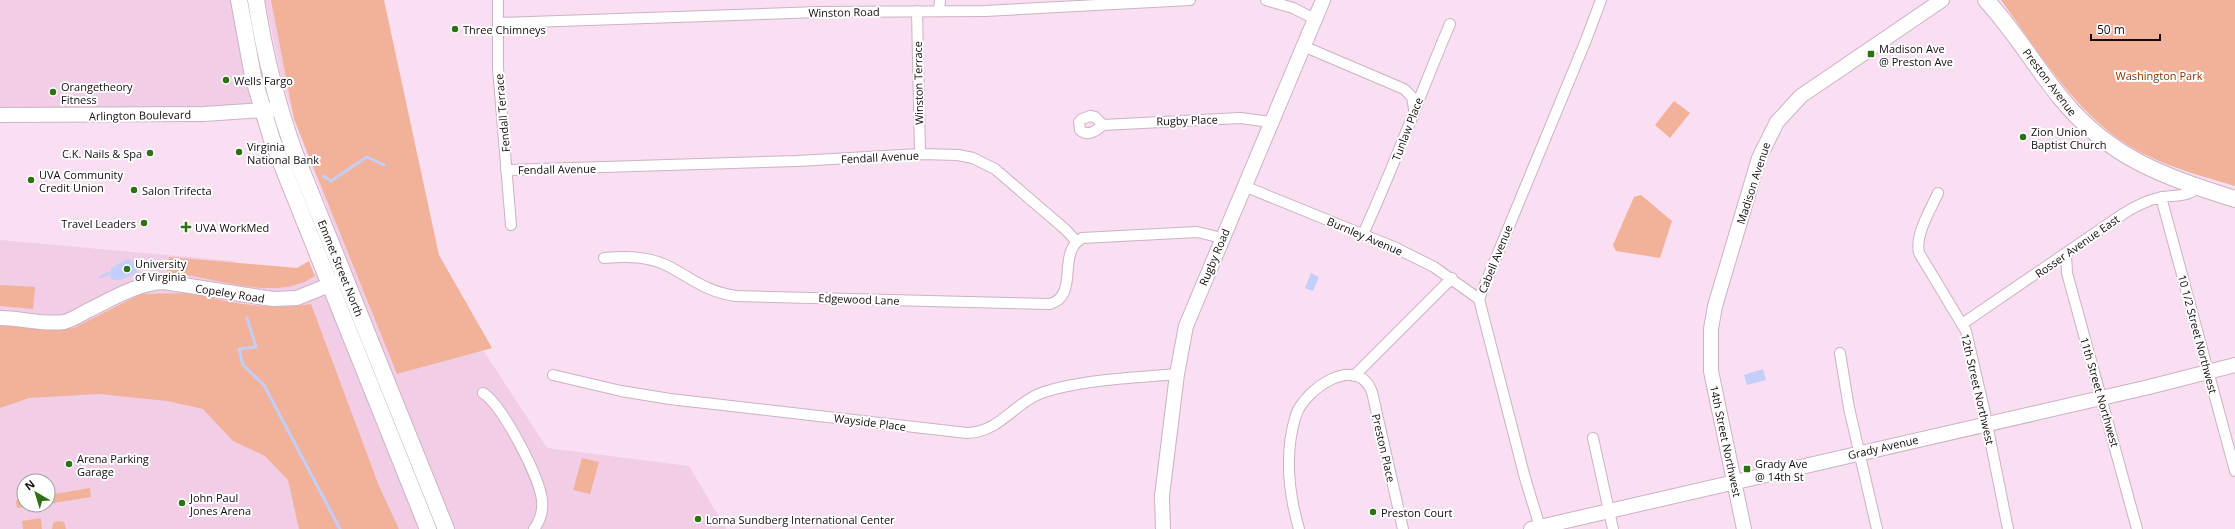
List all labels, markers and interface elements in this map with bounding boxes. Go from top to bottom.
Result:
street label: Winston Road [808,4,880,20]
scale bar [2091,16,2160,42]
text: 50 m [2097,21,2125,38]
place label: Three Chimneys [463,22,546,37]
marker: Three Chimneys [450,24,460,34]
street label: Winston Terrace [910,41,926,125]
place label: Madison Ave @ Preston Ave [1879,41,1953,69]
street label: Preston Avenue [2020,45,2080,119]
marker: Madison Ave @ Preston Ave [1866,49,1876,59]
park label: Washington Park [2116,68,2203,83]
place label: Wells Fargo [234,73,293,88]
street label: Fendall Terrace [491,73,513,153]
marker: Wells Fargo [221,75,231,85]
place label: Orangetheory Fitness [61,79,133,107]
marker: Orangetheory Fitness [48,87,58,97]
street label: Tunlaw Place [1388,95,1426,163]
street label: Arlington Boulevard [89,107,191,123]
street label: Rugby Place [1156,111,1218,129]
place label: Zion Union Baptist Church [2031,124,2107,152]
marker: Zion Union Baptist Church [2018,132,2028,142]
place label: Virginia National Bank [247,139,319,167]
street label: Madison Avenue [1733,140,1773,226]
place label: C.K. Nails & Spa [62,146,142,161]
marker: Virginia National Bank [234,147,244,157]
street label: Fendall Avenue [841,147,919,167]
marker: C.K. Nails & Spa [145,148,155,158]
street label: Fendall Avenue [518,161,596,177]
place label: UVA Community Credit Union [39,167,123,195]
marker: UVA Community Credit Union [26,175,36,185]
place label: Salon Trifecta [142,183,212,198]
marker: Salon Trifecta [129,185,139,195]
street label: Rosser Avenue East [2032,211,2122,281]
street label: Burnley Avenue [1325,213,1405,259]
place label: Travel Leaders [61,216,136,231]
street label: Emmet Street North [315,217,367,319]
marker: Travel Leaders [139,218,149,228]
place label: UVA WorkMed [195,220,269,235]
marker: UVA WorkMed [180,221,192,233]
street label: Cabell Avenue [1474,223,1516,295]
street label: Rugby Road [1195,226,1233,288]
place label: University of Virginia [135,256,187,284]
marker: University of Virginia [122,264,132,274]
street label: 10 1/2 Street Northwest [2175,273,2221,395]
street label: Copeley Road [194,280,266,306]
street label: Edgewood Lane [818,290,900,308]
street label: 12th Street Northwest [1958,332,1998,446]
street label: 11th Street Northwest [2077,335,2123,449]
street label: 14th Street Northwest [1707,384,1745,498]
street label: Wayside Place [833,410,907,434]
street label: Preston Place [1369,412,1399,484]
street label: Grady Avenue [1846,432,1920,462]
place label: Arena Parking Garage [77,451,149,479]
place label: Grady Ave @ 14th St [1755,456,1807,484]
marker: Arena Parking Garage [64,459,74,469]
marker: Grady Ave @ 14th St [1742,464,1752,474]
north arrow [16,473,56,513]
text: N [21,476,38,493]
place label: John Paul Jones Arena [189,490,251,518]
marker: John Paul Jones Arena [177,498,187,508]
place label: Preston Court [1381,505,1452,520]
marker: Preston Court [1368,507,1378,517]
place label: Lorna Sundberg International Center [706,512,895,527]
marker: Lorna Sundberg International Center [693,514,703,524]

